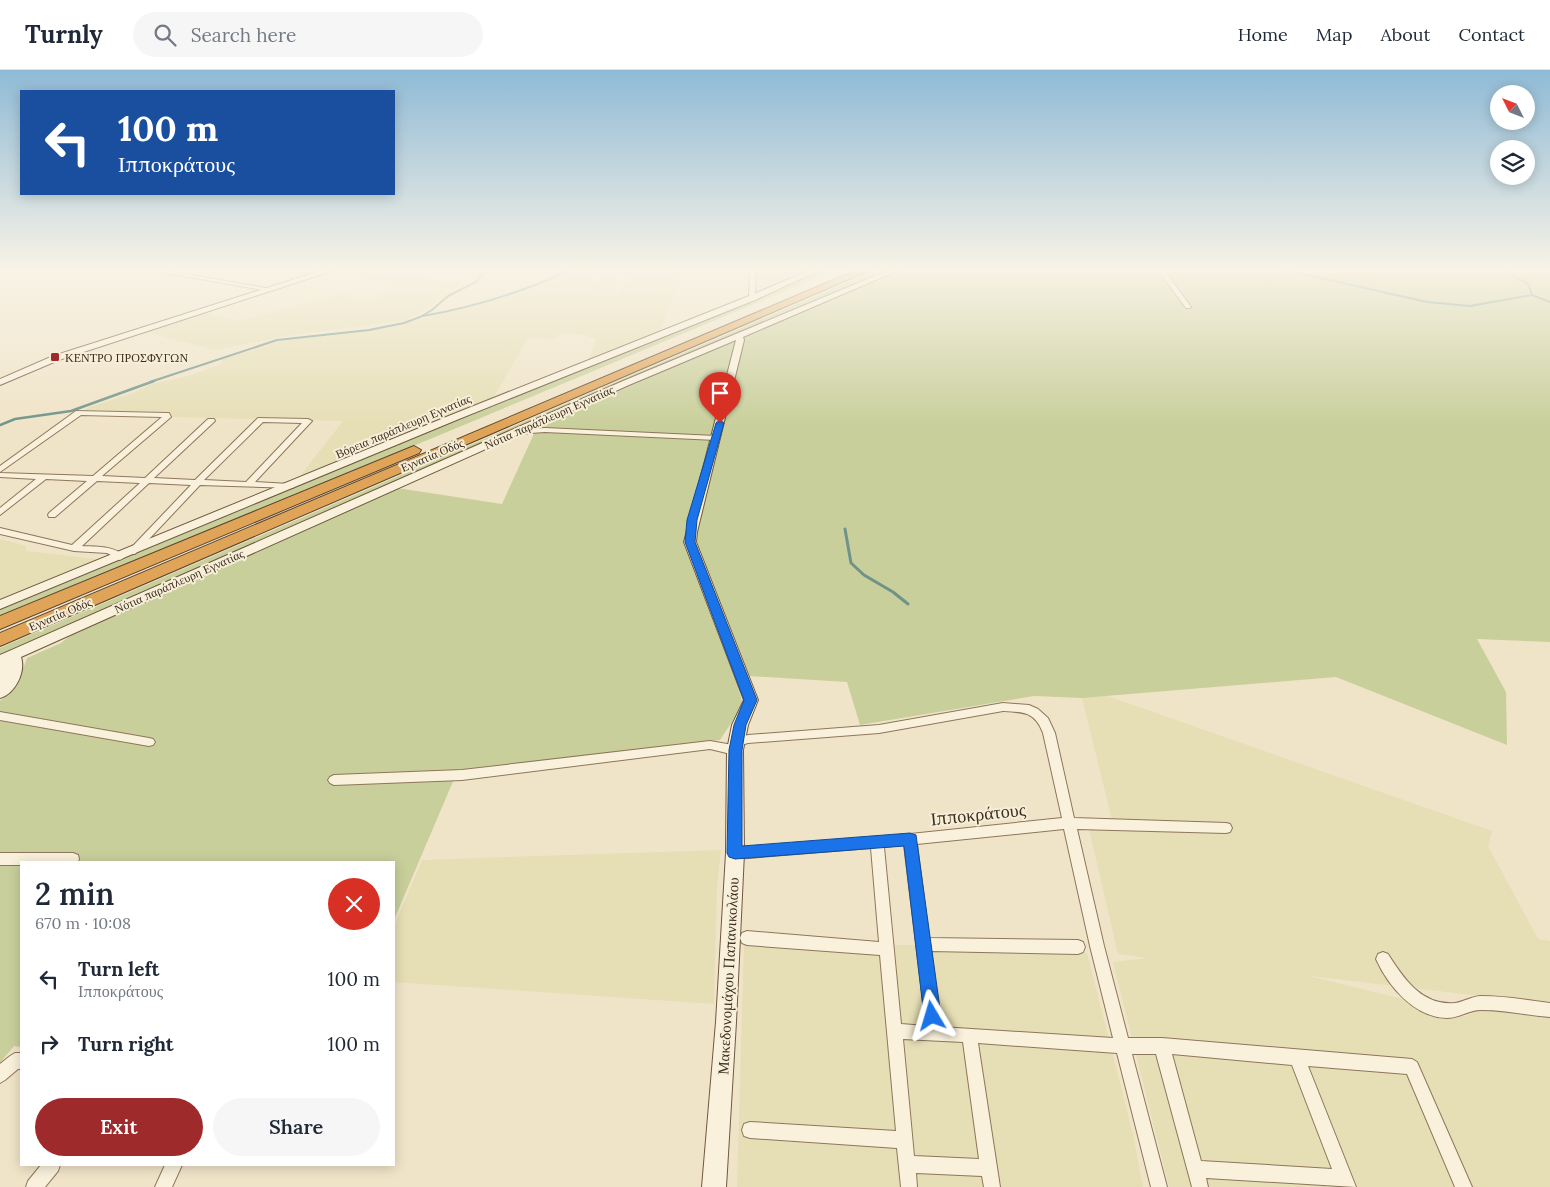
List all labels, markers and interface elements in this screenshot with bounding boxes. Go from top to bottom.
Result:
search box [133,12,483,57]
text: Turnly [25,19,103,50]
icon: search [151,21,179,49]
text: Search here [191,23,296,47]
text: Home [1238,23,1288,46]
text: Map [1316,23,1352,46]
text: About [1380,23,1430,46]
text: Contact [1458,23,1525,46]
north arrow [1490,85,1535,130]
map controls [1490,85,1535,185]
text: 100 m [118,106,218,151]
icon: left [35,110,100,175]
button: layers [1490,140,1535,185]
text: Ιπποκράτους [118,150,235,178]
place label: ΚΕΝΤΡΟ ΠΡΟΣΦΥΓΩΝ [65,350,188,365]
marker: ΚΕΝΤΡΟ ΠΡΟΣΦΥΓΩΝ [49,351,61,363]
pin [699,372,741,423]
icon: arrive [706,379,734,407]
street label: Νότια παράπλευρη Εγνατίας [482,382,616,452]
street label: Βόρεια παράπλευρη Εγνατίας [333,391,473,461]
street label: Εγνατία Οδός [398,435,466,475]
street label: Νότια παράπλευρη Εγνατίας [112,546,246,616]
street label: Εγνατία Οδός [26,594,94,634]
street label: Ιπποκράτους [929,798,1027,830]
text: 2 min [35,875,114,913]
street label: Μακεδονομάχου Παπανικολάου [713,877,743,1075]
button: close [328,878,380,930]
text: 670 m · 10:08 [35,913,131,933]
text: Turn left [78,957,159,981]
icon: left [35,965,63,993]
text: 100 m [328,967,380,991]
text: Ιπποκράτους [78,981,163,1001]
position arrow [905,989,957,1041]
icon: right [35,1030,63,1058]
text: Turn right [78,1032,174,1056]
text: 100 m [328,1032,380,1056]
button: Exit [35,1098,203,1156]
button: Share [213,1098,380,1156]

